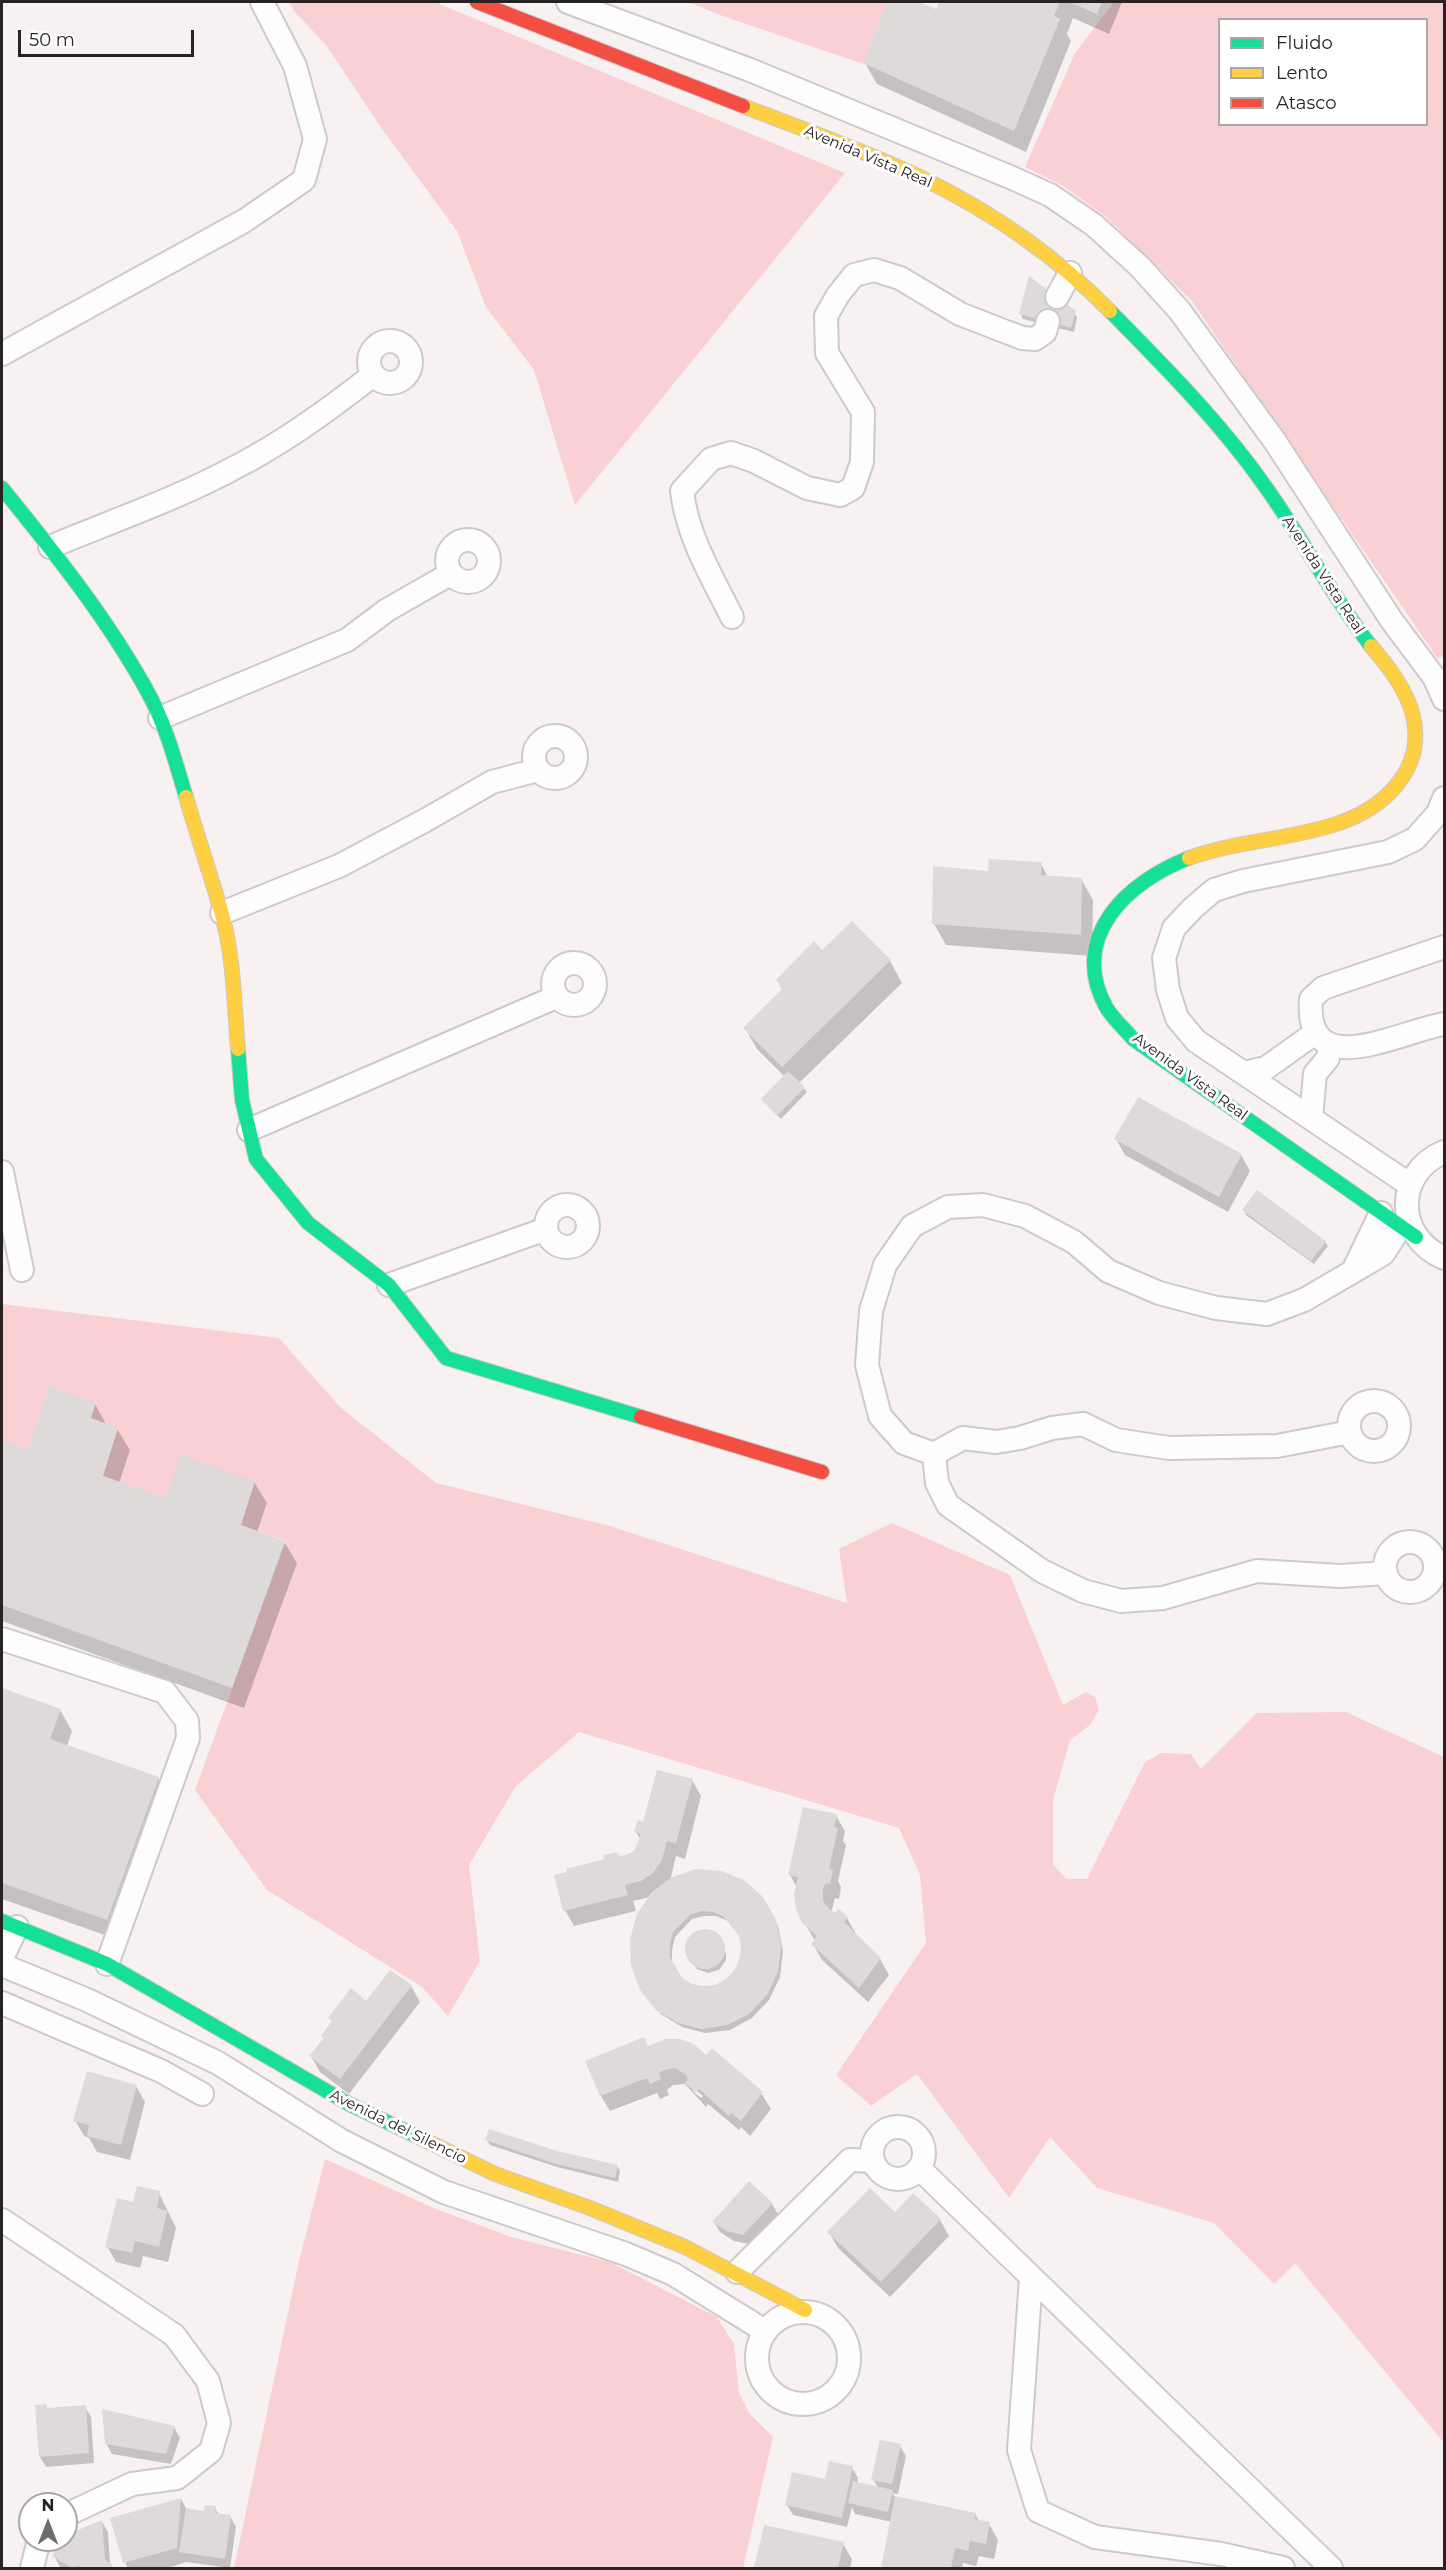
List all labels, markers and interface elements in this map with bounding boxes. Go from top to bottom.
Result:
scale bar [21,18,196,56]
legend [1218,18,1428,126]
text: 50 m [29,29,75,51]
text: Fluido [1276,32,1333,54]
text: Lento [1276,62,1328,84]
text: Atasco [1276,92,1336,114]
street label: Avenida Vista Real [801,122,935,192]
street label: Avenida Vista Real [1278,513,1368,637]
street label: Avenida Vista Real [1129,1029,1251,1125]
street label: Avenida del Silencio [327,2086,469,2168]
north arrow [18,2492,78,2552]
text: N [42,2496,54,2515]

